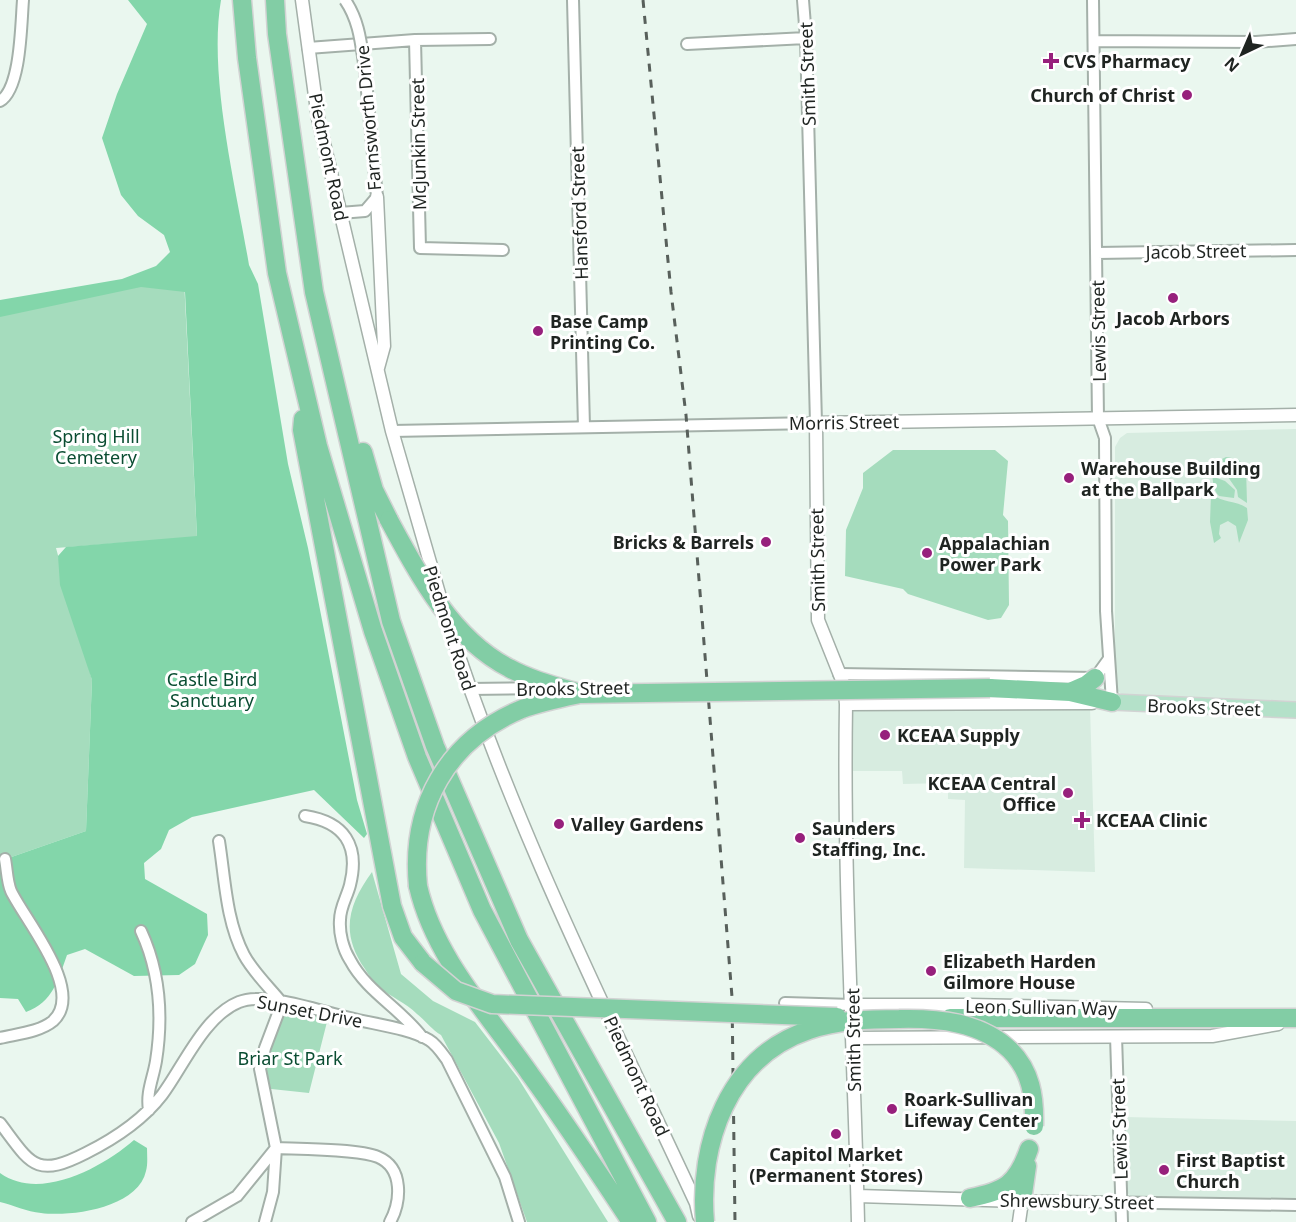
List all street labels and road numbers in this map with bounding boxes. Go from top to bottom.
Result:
street label: Smith Street [793,21,821,126]
street label: Farnsworth Drive [350,44,386,192]
street label: McJunkin Street [405,77,431,210]
street label: Piedmont Road [304,91,354,223]
street label: Hansford Street [565,145,593,280]
street label: Jacob Street [1144,238,1247,264]
street label: Lewis Street [1085,280,1111,382]
street label: Morris Street [789,409,900,435]
street label: Smith Street [804,507,830,612]
street label: Piedmont Road [418,562,482,694]
street label: Brooks Street [516,675,631,701]
street label: Brooks Street [1147,693,1262,721]
street label: Smith Street [840,987,866,1092]
street label: Sunset Drive [255,989,365,1033]
street label: Leon Sullivan Way [965,994,1118,1020]
street label: Piedmont Road [599,1012,675,1140]
street label: Lewis Street [1105,1077,1133,1180]
street label: Shrewsbury Street [1000,1188,1155,1214]

